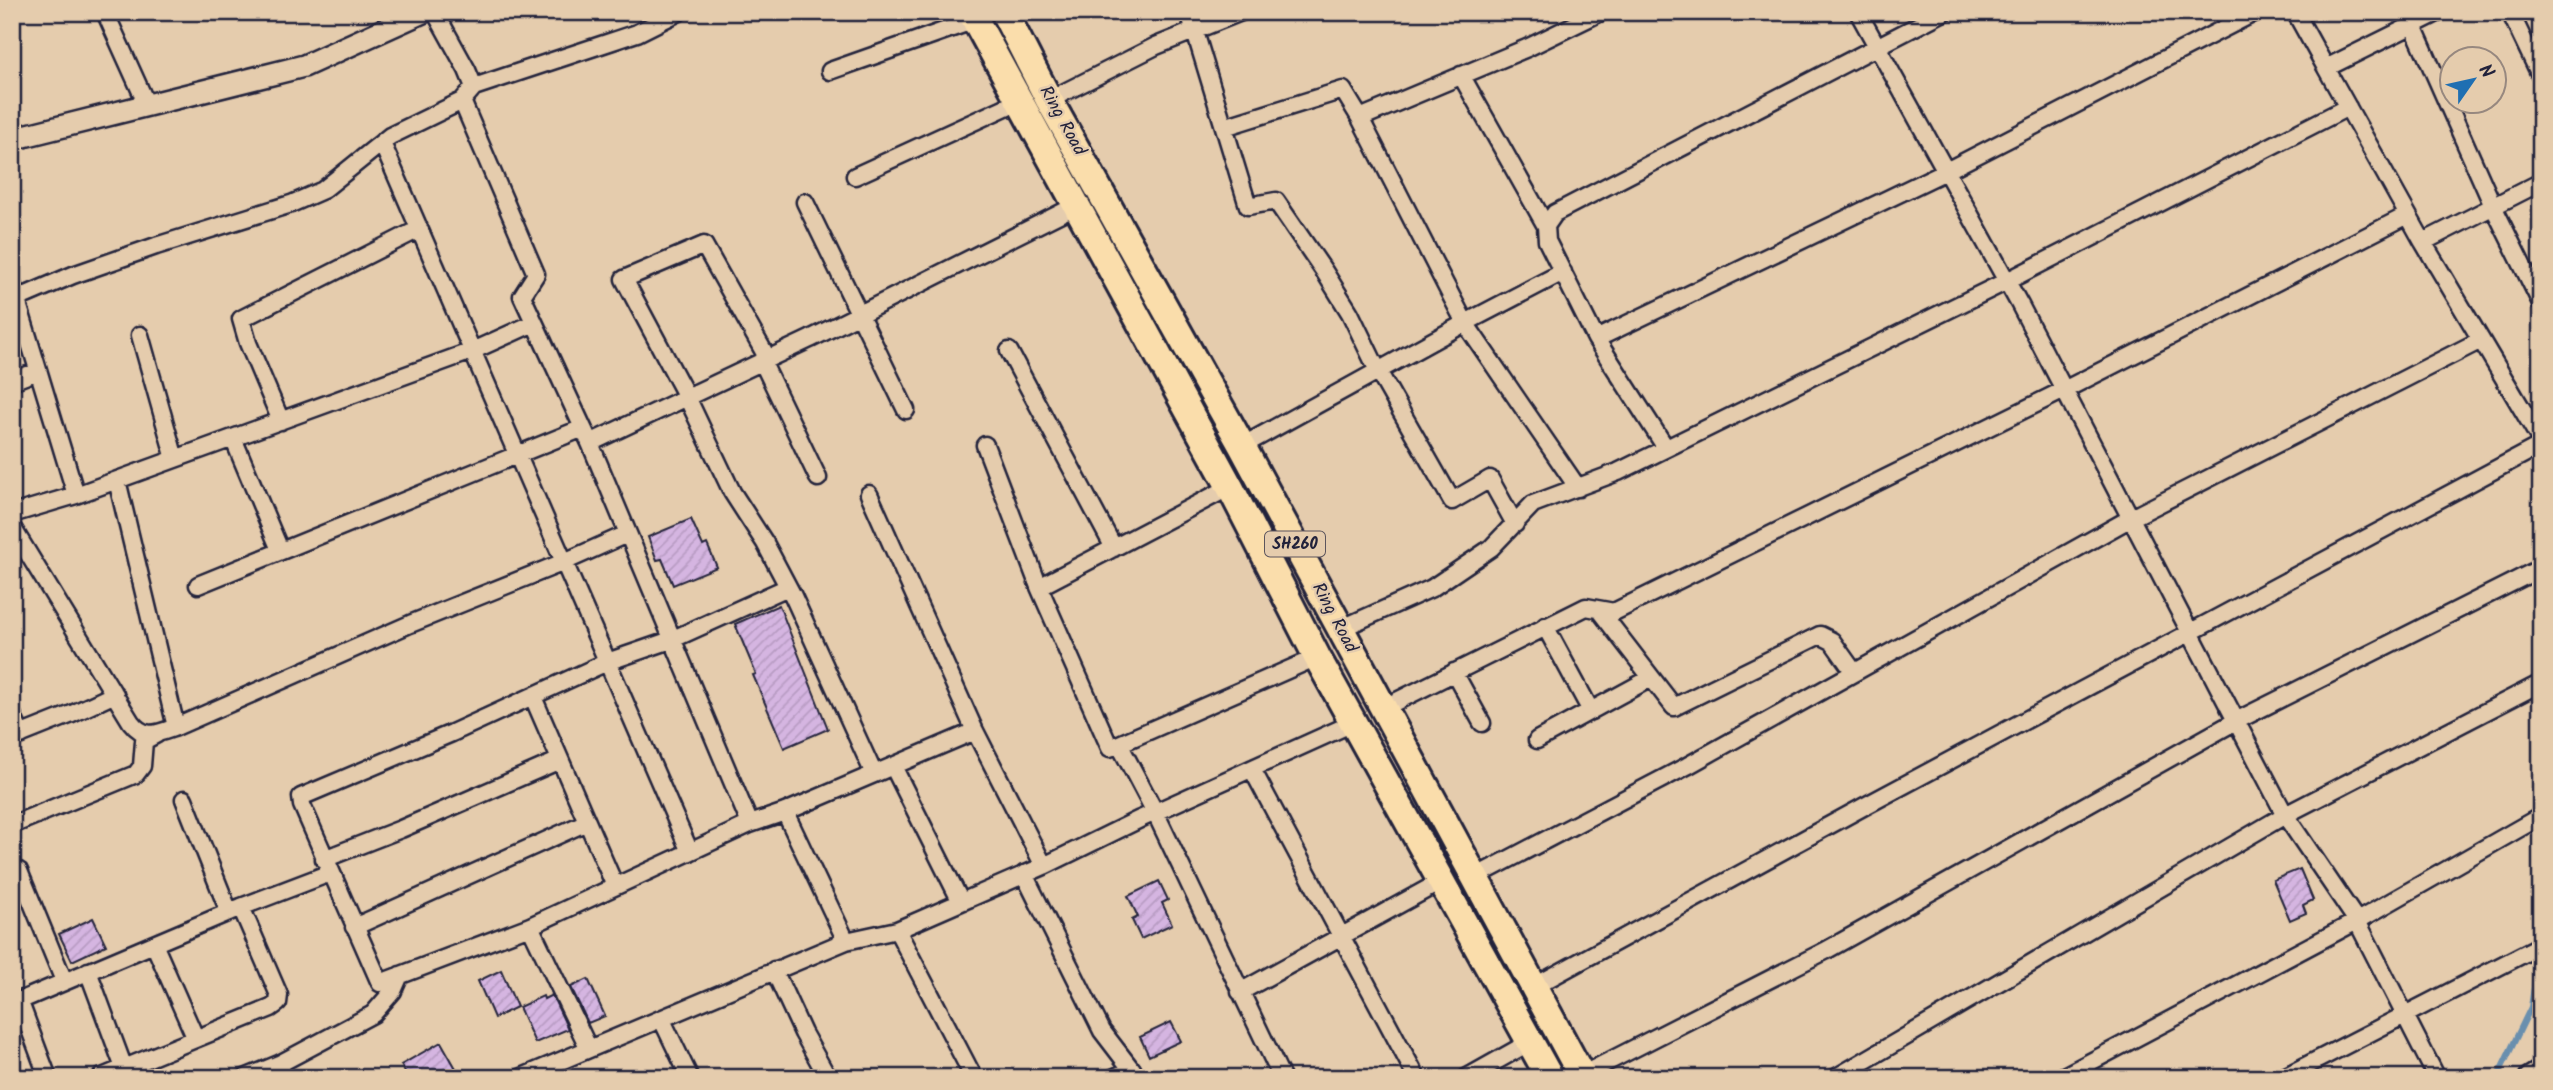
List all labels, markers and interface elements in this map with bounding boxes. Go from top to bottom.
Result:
north arrow [2438,46,2508,116]
text: N [2470,58,2501,85]
street label: Ring Road [1031,81,1094,162]
road number: SH260 [1265,531,1325,556]
street label: Ring Road [1303,578,1365,659]

